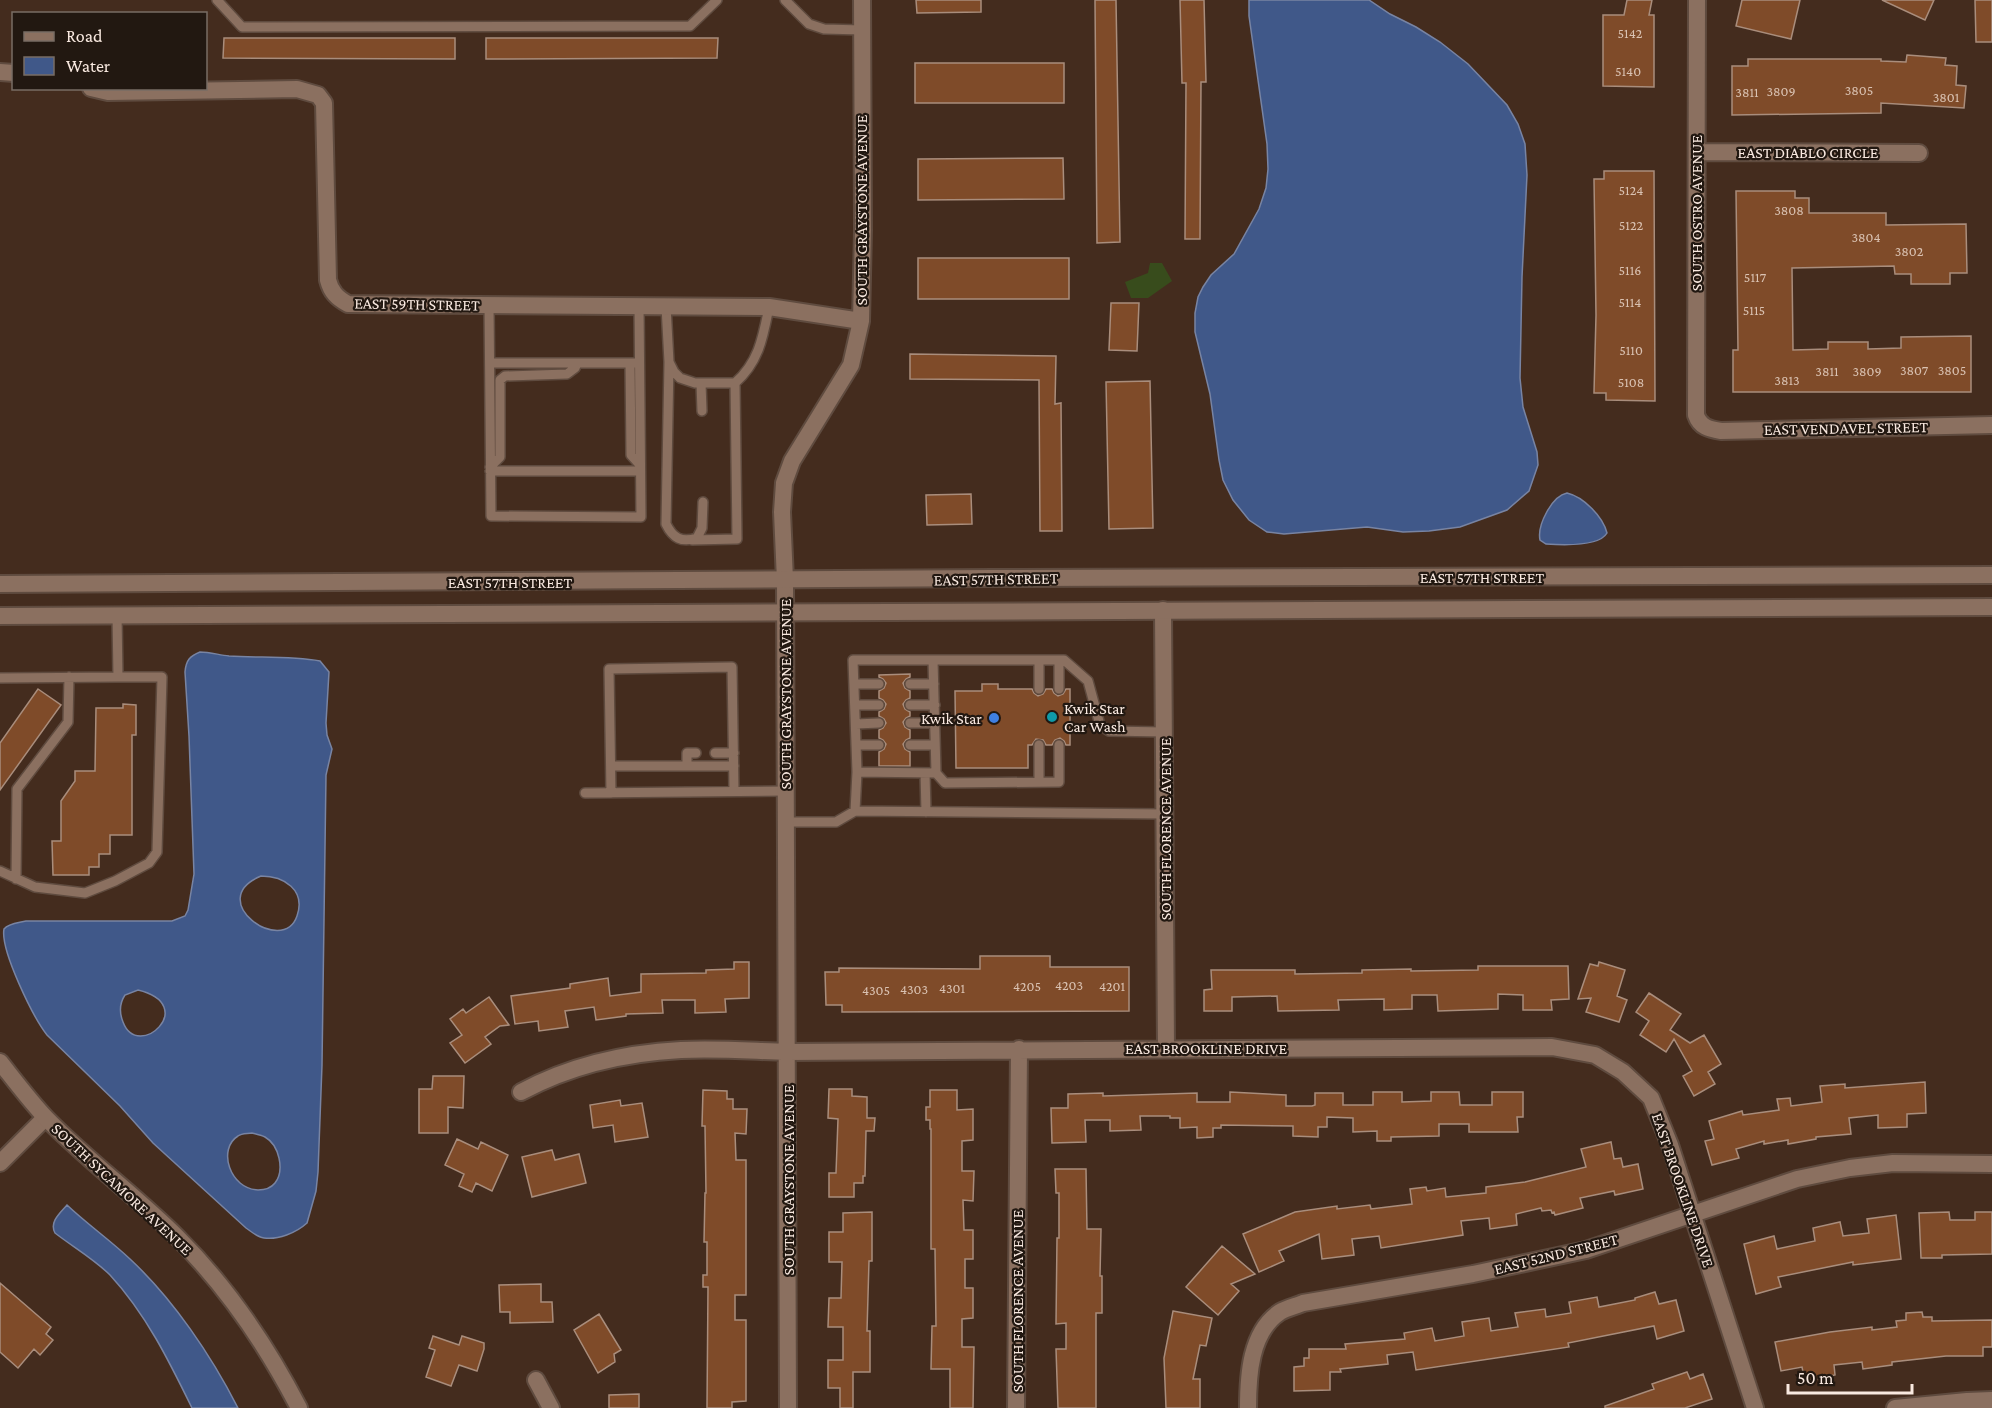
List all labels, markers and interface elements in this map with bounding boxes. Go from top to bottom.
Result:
legend [12,12,207,90]
house number: 5142 [1618,25,1643,41]
text: Road [66,26,103,46]
text: Water [66,56,111,76]
house number: 5140 [1615,63,1641,79]
house number: 3805 [1845,82,1873,98]
house number: 3809 [1766,83,1796,99]
house number: 3811 [1735,84,1759,100]
house number: 3801 [1933,89,1960,105]
street label: SOUTH GRAYSTONE AVENUE [853,114,870,306]
street label: SOUTH OSTRO AVENUE [1688,135,1705,291]
street label: EAST DIABLO CIRCLE [1738,144,1879,161]
house number: 5124 [1618,182,1644,198]
house number: 3808 [1774,202,1804,218]
house number: 5122 [1619,217,1644,233]
house number: 3804 [1851,229,1881,245]
house number: 3802 [1895,243,1924,259]
house number: 5116 [1619,262,1641,278]
house number: 5117 [1744,269,1767,285]
street label: EAST 59TH STREET [354,294,480,314]
house number: 5114 [1619,294,1641,310]
house number: 5115 [1743,302,1765,318]
house number: 5110 [1619,342,1643,358]
house number: 3807 [1900,362,1929,378]
house number: 3805 [1938,362,1966,378]
house number: 3811 [1815,363,1839,379]
house number: 3809 [1852,363,1882,379]
house number: 3813 [1774,372,1800,388]
house number: 5108 [1618,374,1644,390]
street label: EAST VENDAVEL STREET [1764,418,1929,438]
street label: EAST 57TH STREET [934,569,1059,589]
street label: EAST 57TH STREET [1420,569,1545,586]
street label: EAST 57TH STREET [448,574,573,591]
street label: SOUTH GRAYSTONE AVENUE [777,598,794,790]
place label: Kwik Star Car Wash [1064,700,1126,735]
place label: Kwik Star [921,710,982,727]
marker: Kwik Star Car Wash [1045,710,1059,724]
marker: Kwik Star [987,711,1001,725]
street label: SOUTH FLORENCE AVENUE [1157,737,1174,920]
house number: 4203 [1055,977,1083,993]
house number: 4205 [1013,978,1041,994]
house number: 4201 [1099,978,1125,994]
house number: 4301 [939,980,965,996]
house number: 4303 [900,981,928,997]
house number: 4305 [862,982,890,998]
street label: EAST BROOKLINE DRIVE [1125,1040,1287,1057]
street label: SOUTH GRAYSTONE AVENUE [780,1084,797,1276]
street label: EAST BROOKLINE DRIVE [1649,1111,1718,1270]
street label: SOUTH SYCAMORE AVENUE [48,1120,196,1259]
street label: SOUTH FLORENCE AVENUE [1009,1209,1026,1392]
street label: EAST 52ND STREET [1492,1230,1620,1278]
scale bar [1788,1357,1912,1395]
text: 50 m [1797,1368,1834,1388]

